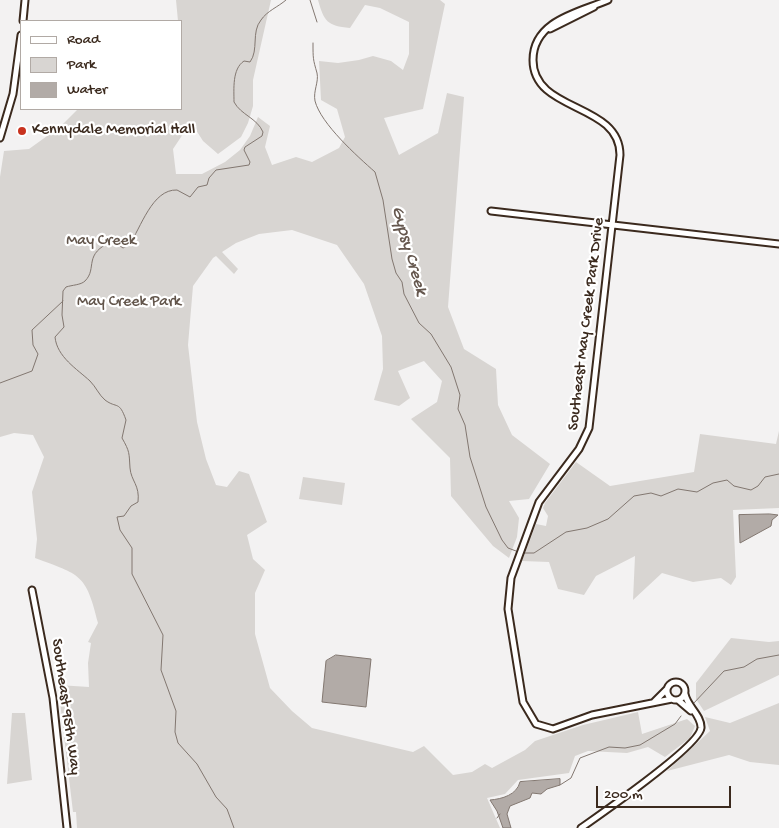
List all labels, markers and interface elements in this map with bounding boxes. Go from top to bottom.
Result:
legend [20,20,182,110]
text: Road [67,31,100,49]
text: Park [67,56,96,74]
text: Water [67,81,107,99]
place label: Kennydale Memorial Hall [32,121,195,141]
marker: Kennydale Memorial Hall [16,125,28,137]
water label: Gypsy Creek [385,204,431,298]
street label: Southeast May Creek Park Drive [564,216,610,432]
park label: May Creek [66,232,136,252]
park label: May Creek Park [77,293,181,313]
street label: Southeast 95th Way [46,638,84,776]
scale bar [599,776,734,808]
text: 200 m [604,786,643,804]

